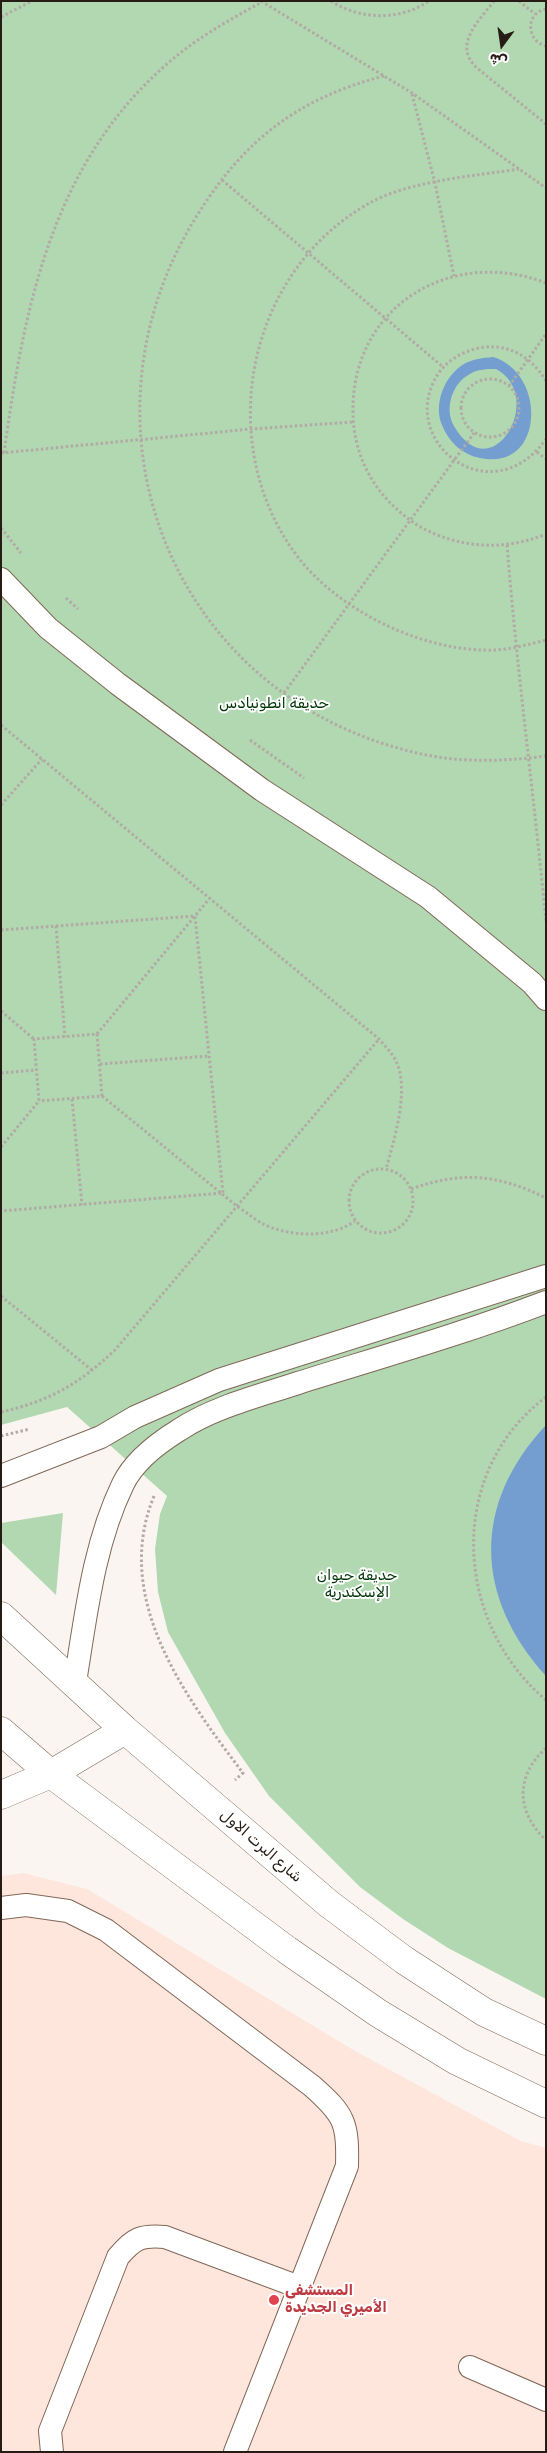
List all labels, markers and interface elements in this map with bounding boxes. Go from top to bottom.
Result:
north arrow [477,20,527,70]
text: ش [488,50,509,70]
park label: حديقة انطونيادس [219,695,329,713]
park label: حديقة حيوان الإسكندرية [317,1567,397,1602]
street label: شارع البرت الاول [216,1806,306,1886]
place label: المستشفى الأميري الجديدة [285,2282,387,2317]
marker: المستشفى الأميري الجديدة [267,2293,281,2307]

